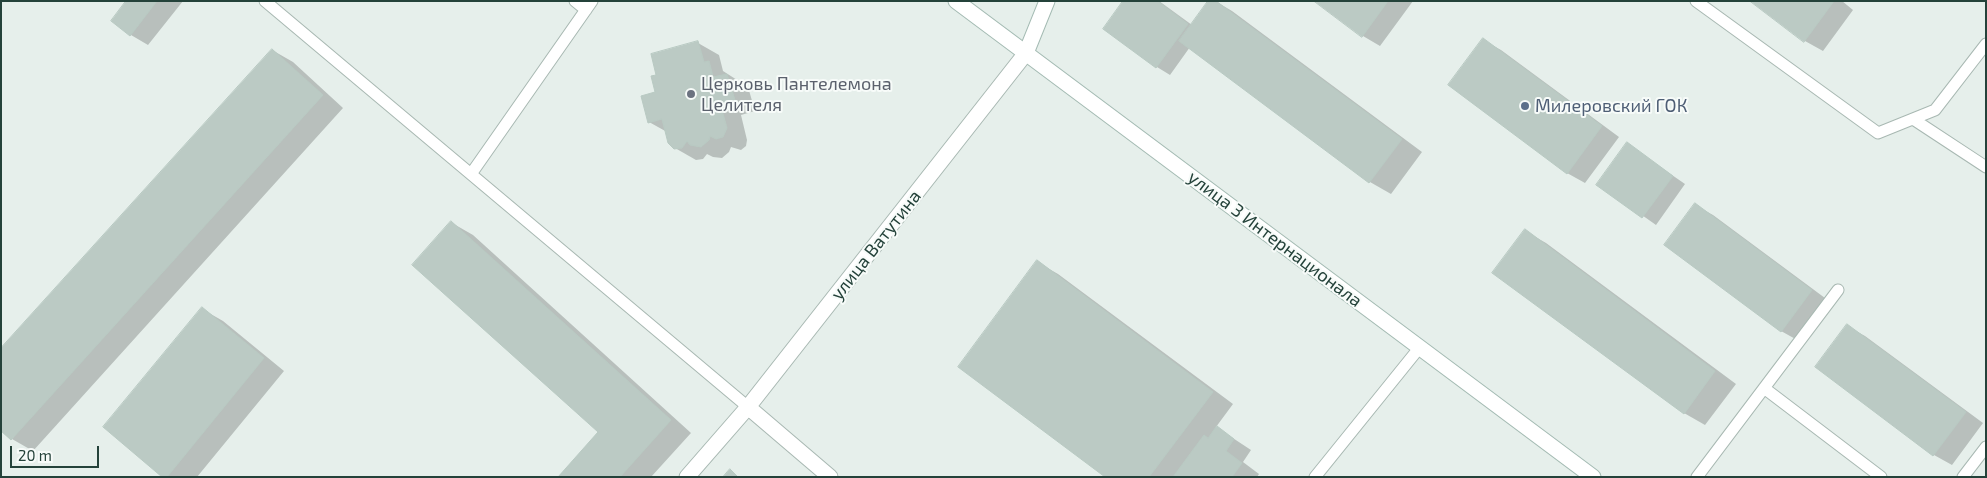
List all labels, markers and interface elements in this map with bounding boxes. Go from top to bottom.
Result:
place label: Церковь Пантелемона Целителя [701,73,892,116]
marker: Церковь Пантелемона Целителя [685,88,697,100]
place label: Милеровский ГОК [1535,95,1687,117]
marker: Милеровский ГОК [1519,100,1531,112]
street label: улица 3 Интернационала [1184,166,1366,312]
street label: улица Ватутина [826,186,926,304]
scale bar [12,436,101,468]
text: 20 m [18,446,52,464]

